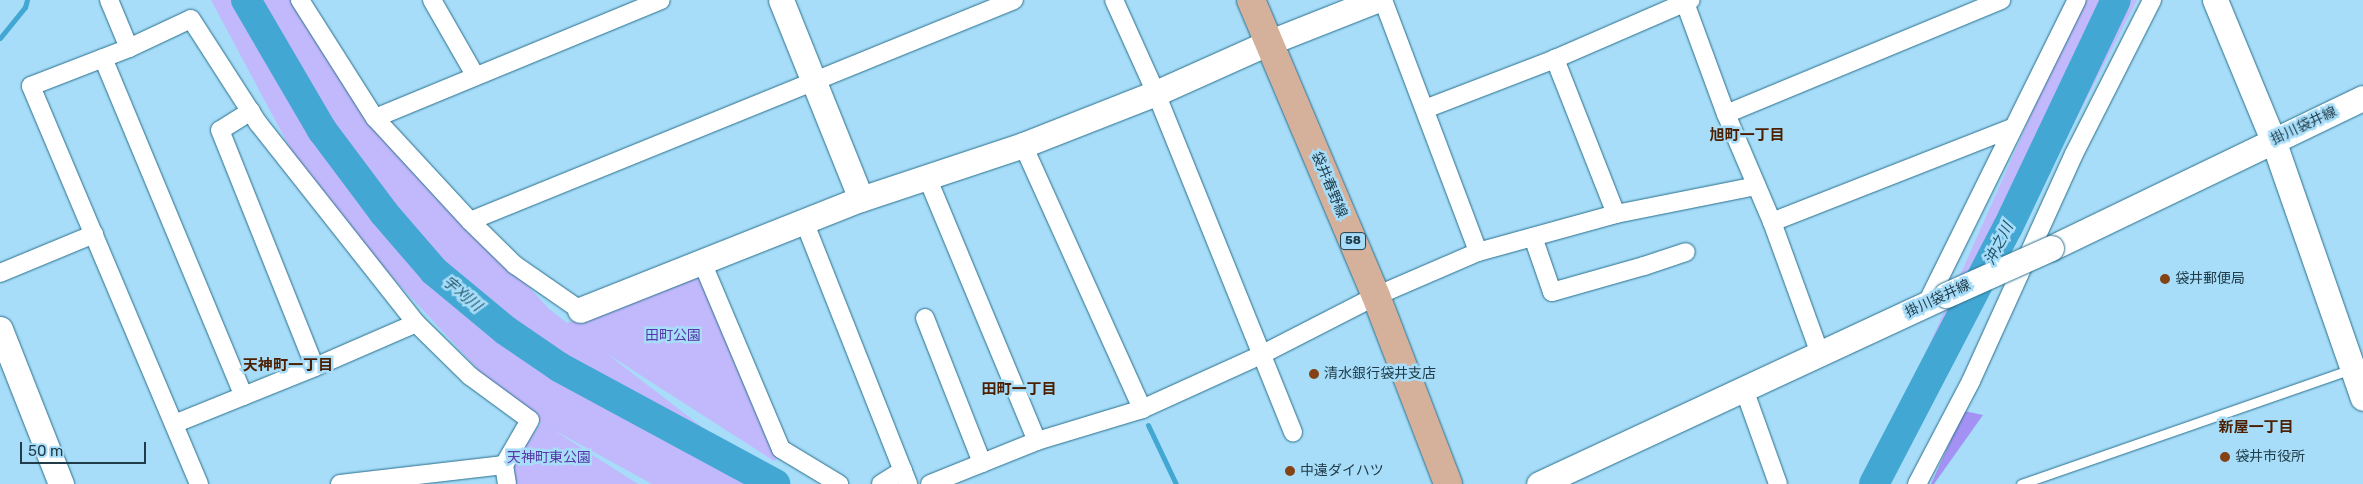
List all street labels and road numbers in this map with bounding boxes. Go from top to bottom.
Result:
street label: 掛川袋井線 [2269,104,2339,148]
street label: 袋井春野線 [1308,150,1350,220]
road number: 58 [1339,232,1367,250]
street label: 掛川袋井線 [1903,277,1973,321]

